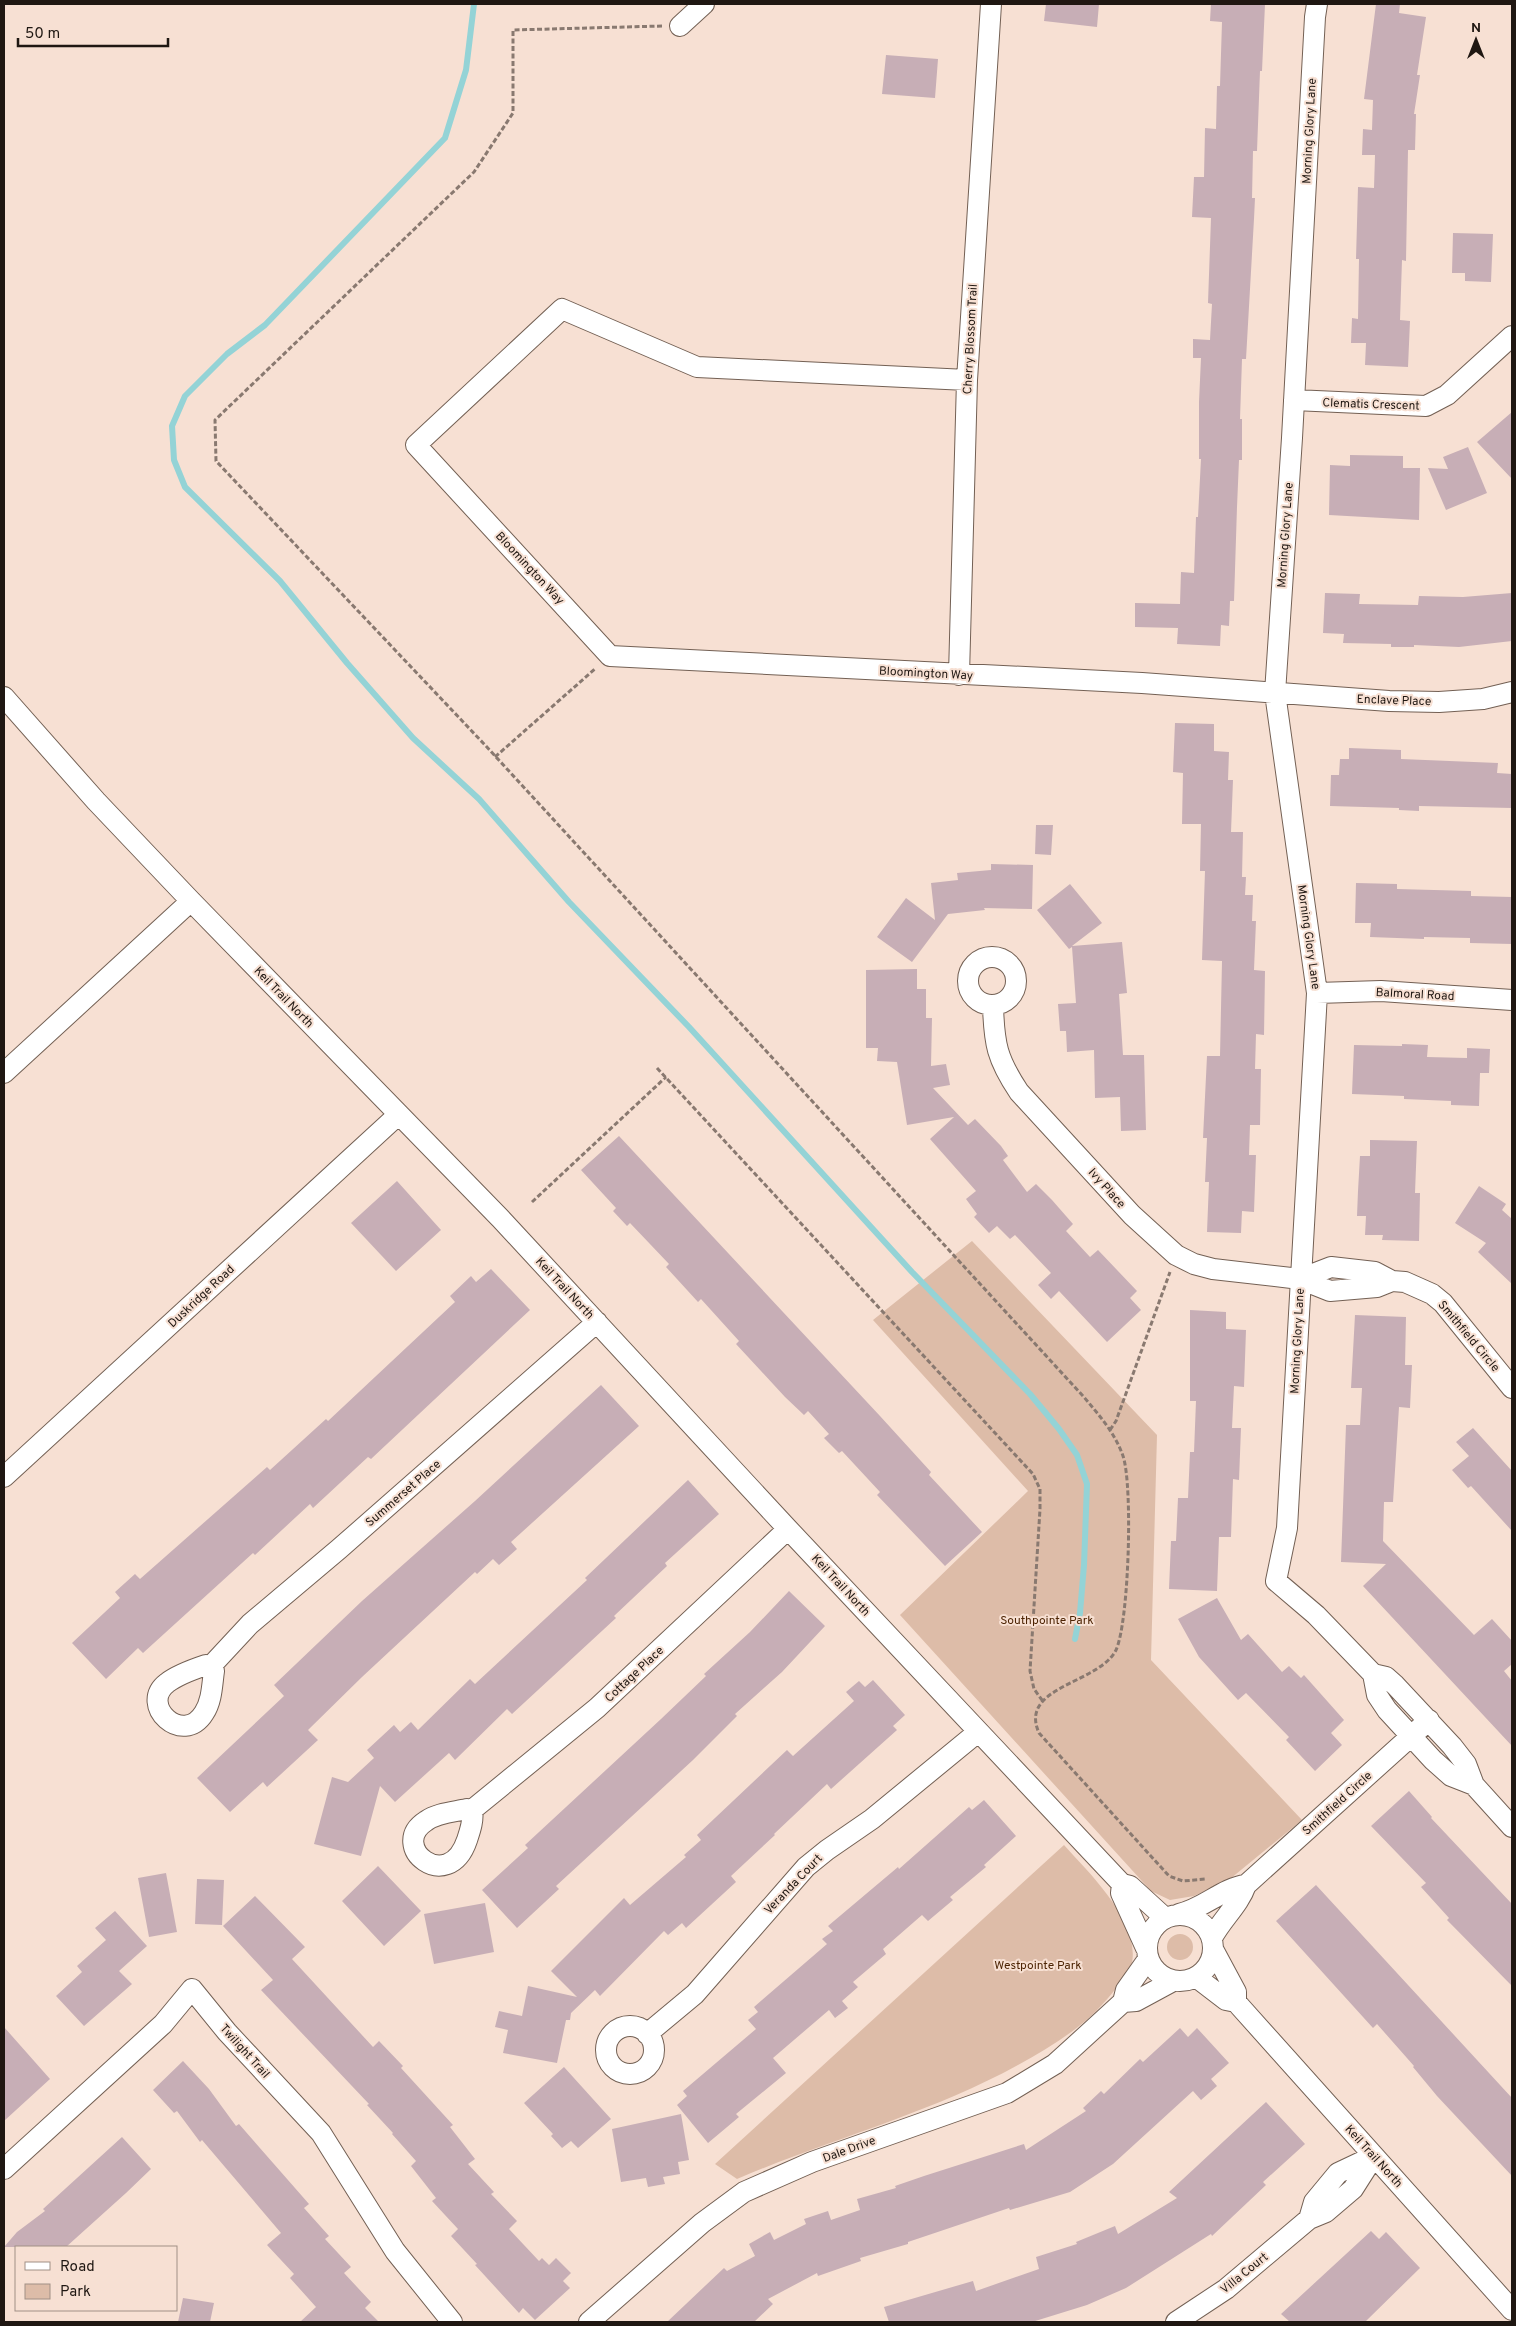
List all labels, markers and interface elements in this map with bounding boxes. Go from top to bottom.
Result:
scale bar [18,15,168,47]
north arrow [1451,15,1501,65]
text: N [1471,20,1481,37]
text: 50 m [25,25,60,44]
street label: Morning Glory Lane [1299,78,1321,184]
street label: Cherry Blossom Trail [960,283,982,395]
street label: Clematis Crescent [1322,395,1420,415]
street label: Morning Glory Lane [1274,482,1298,588]
street label: Bloomington Way [491,529,567,609]
street label: Bloomington Way [878,664,973,684]
street label: Enclave Place [1356,692,1432,710]
street label: Morning Glory Lane [1293,884,1323,991]
street label: Keil Trail North [250,964,317,1032]
street label: Balmoral Road [1375,985,1455,1005]
street label: Ivy Place [1084,1165,1129,1212]
street label: Keil Trail North [531,1254,597,1323]
street label: Duskridge Road [165,1262,238,1332]
street label: Morning Glory Lane [1287,1288,1309,1394]
street label: Smithfield Circle [1434,1298,1503,1376]
street label: Summerset Place [363,1457,445,1531]
street label: Keil Trail North [807,1551,873,1620]
park label: Southpointe Park [1000,1613,1094,1629]
street label: Cottage Place [602,1643,668,1706]
street label: Smithfield Circle [1299,1768,1376,1839]
street label: Veranda Court [761,1851,826,1918]
park label: Westpointe Park [994,1958,1082,1974]
street label: Twilight Trail [216,2021,273,2082]
street label: Keil Trail North [1341,2122,1406,2192]
street label: Dale Drive [821,2133,878,2167]
legend [15,2246,178,2311]
street label: Villa Court [1217,2250,1272,2298]
text: Road [60,2258,95,2277]
text: Park [60,2283,91,2302]

